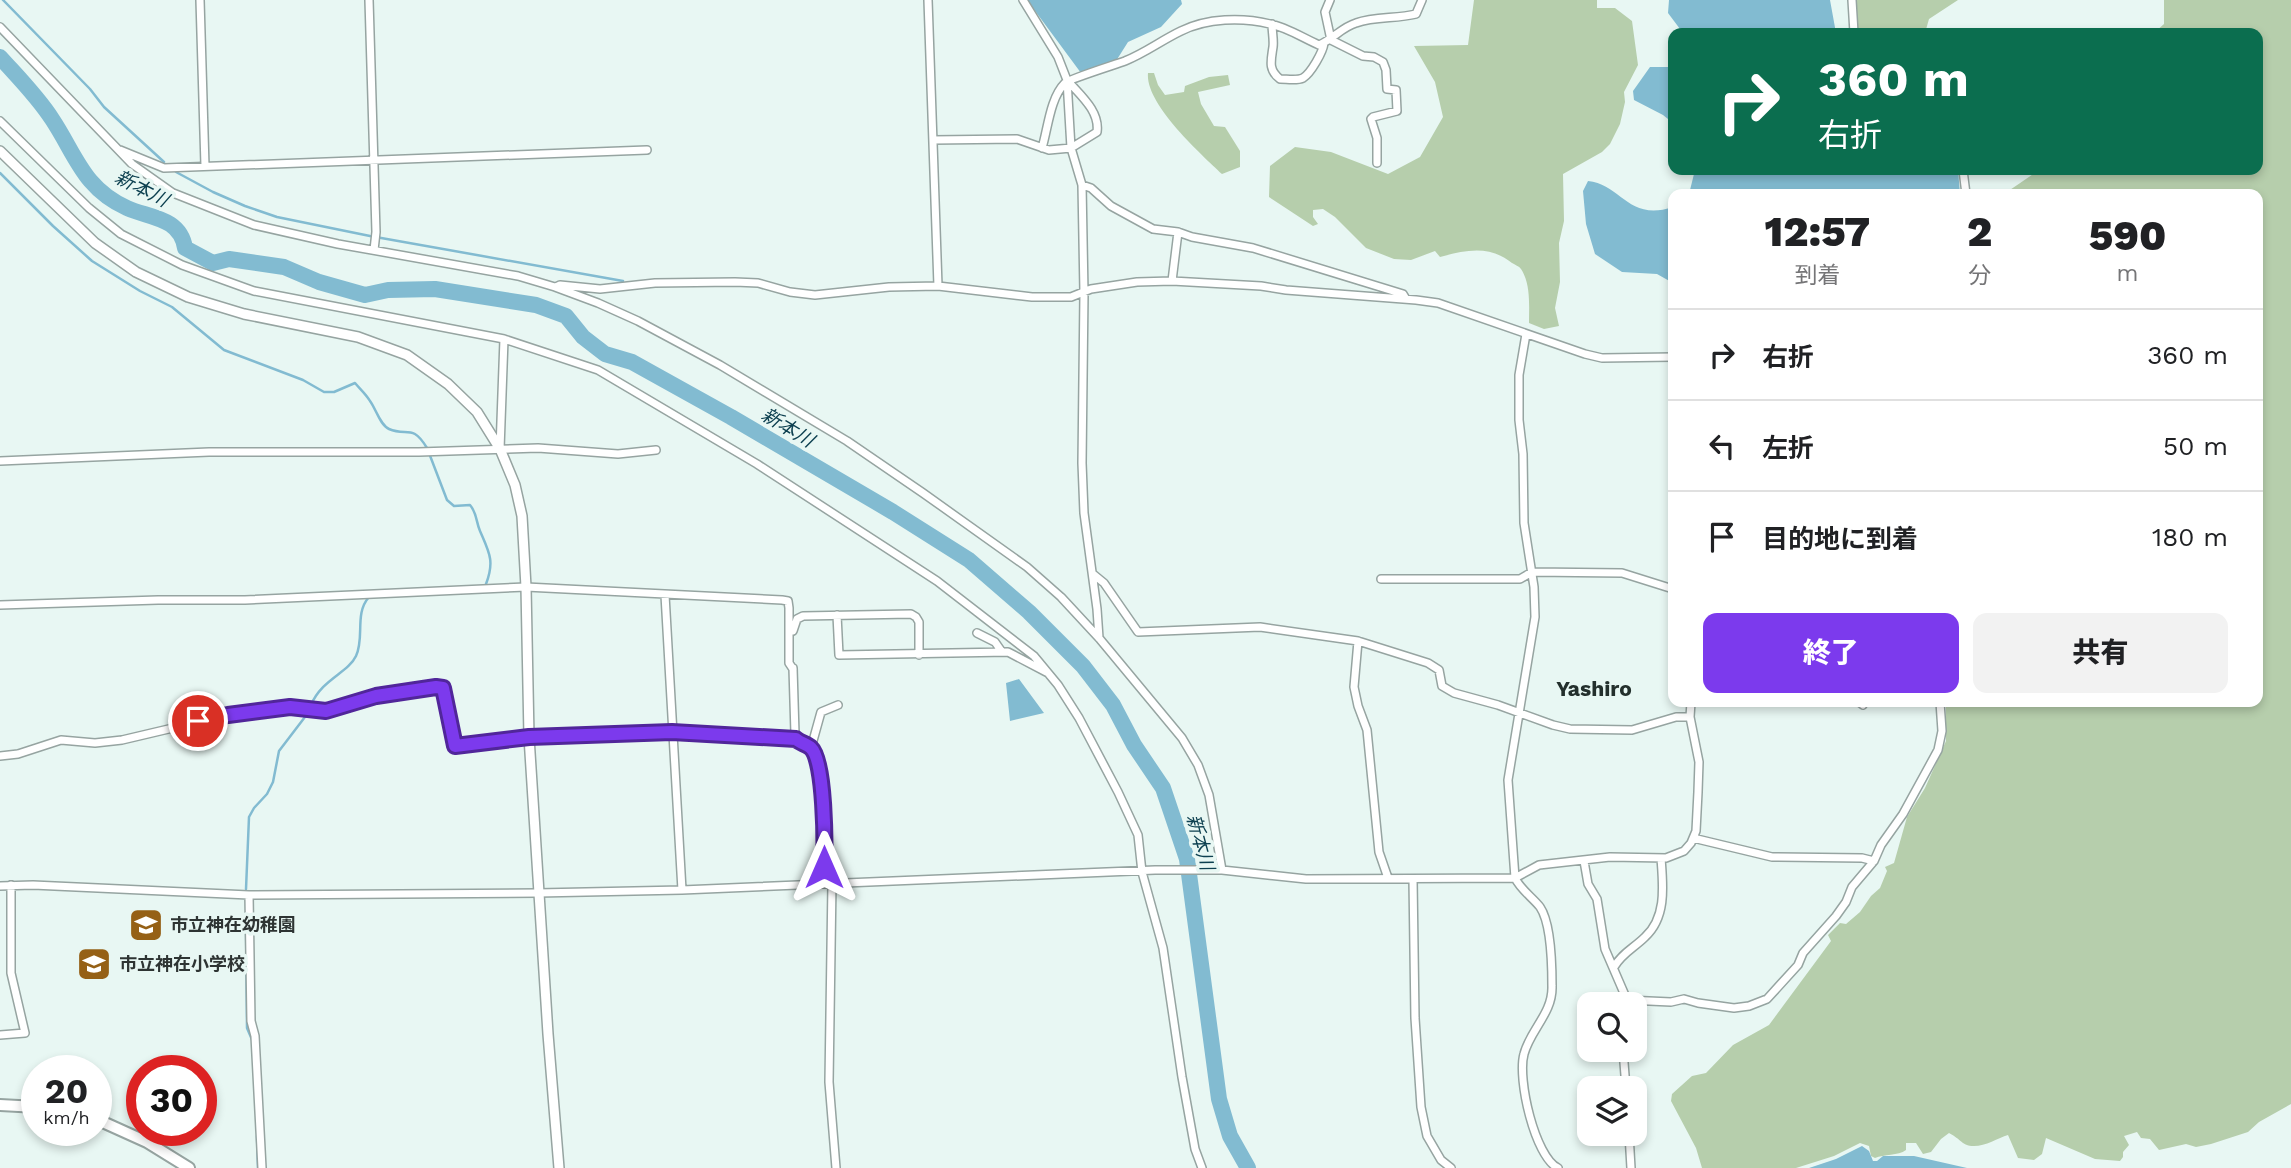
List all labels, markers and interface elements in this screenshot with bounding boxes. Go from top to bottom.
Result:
text: 360 m [1818,50,1969,108]
icon: right [1703,56,1794,147]
text: 右折 [1818,116,1882,154]
water label: 新本川 [111,165,174,213]
text: 12:57 [1765,207,1870,256]
text: 2 [1967,207,1992,256]
text: 590 [2089,211,2166,260]
text: m [2117,260,2139,287]
text: 到着 [1794,262,1840,289]
text: 分 [1968,262,1991,289]
icon: right [1703,336,1741,374]
text: 360 m [2147,340,2228,370]
text: 右折 [1762,342,1814,372]
water label: 新本川 [757,403,820,453]
icon: left [1703,427,1741,465]
text: 50 m [2163,431,2228,461]
text: 左折 [1762,433,1814,463]
icon: arrive [1703,518,1741,556]
text: 180 m [2152,522,2228,552]
text: 目的地に到着 [1762,524,1918,554]
button: 終了 [1703,613,1959,693]
button: 共有 [1973,613,2228,693]
district label: Yashiro [1556,676,1632,701]
pin [168,691,228,751]
icon: arrive [179,702,217,740]
water label: 新本川 [1182,812,1220,875]
position arrow [787,830,861,904]
school or university icon: 市立神在幼稚園 [127,906,165,944]
place label: 市立神在幼稚園 [170,914,296,935]
school or university icon: 市立神在小学校 [75,945,113,983]
place label: 市立神在小学校 [119,953,245,974]
map controls [1577,992,1647,1146]
button: search [1577,992,1647,1062]
speed limit sign: 30 [126,1055,217,1146]
text: 20 [45,1070,88,1112]
button: layers [1577,1076,1647,1146]
text: km/h [43,1107,90,1128]

